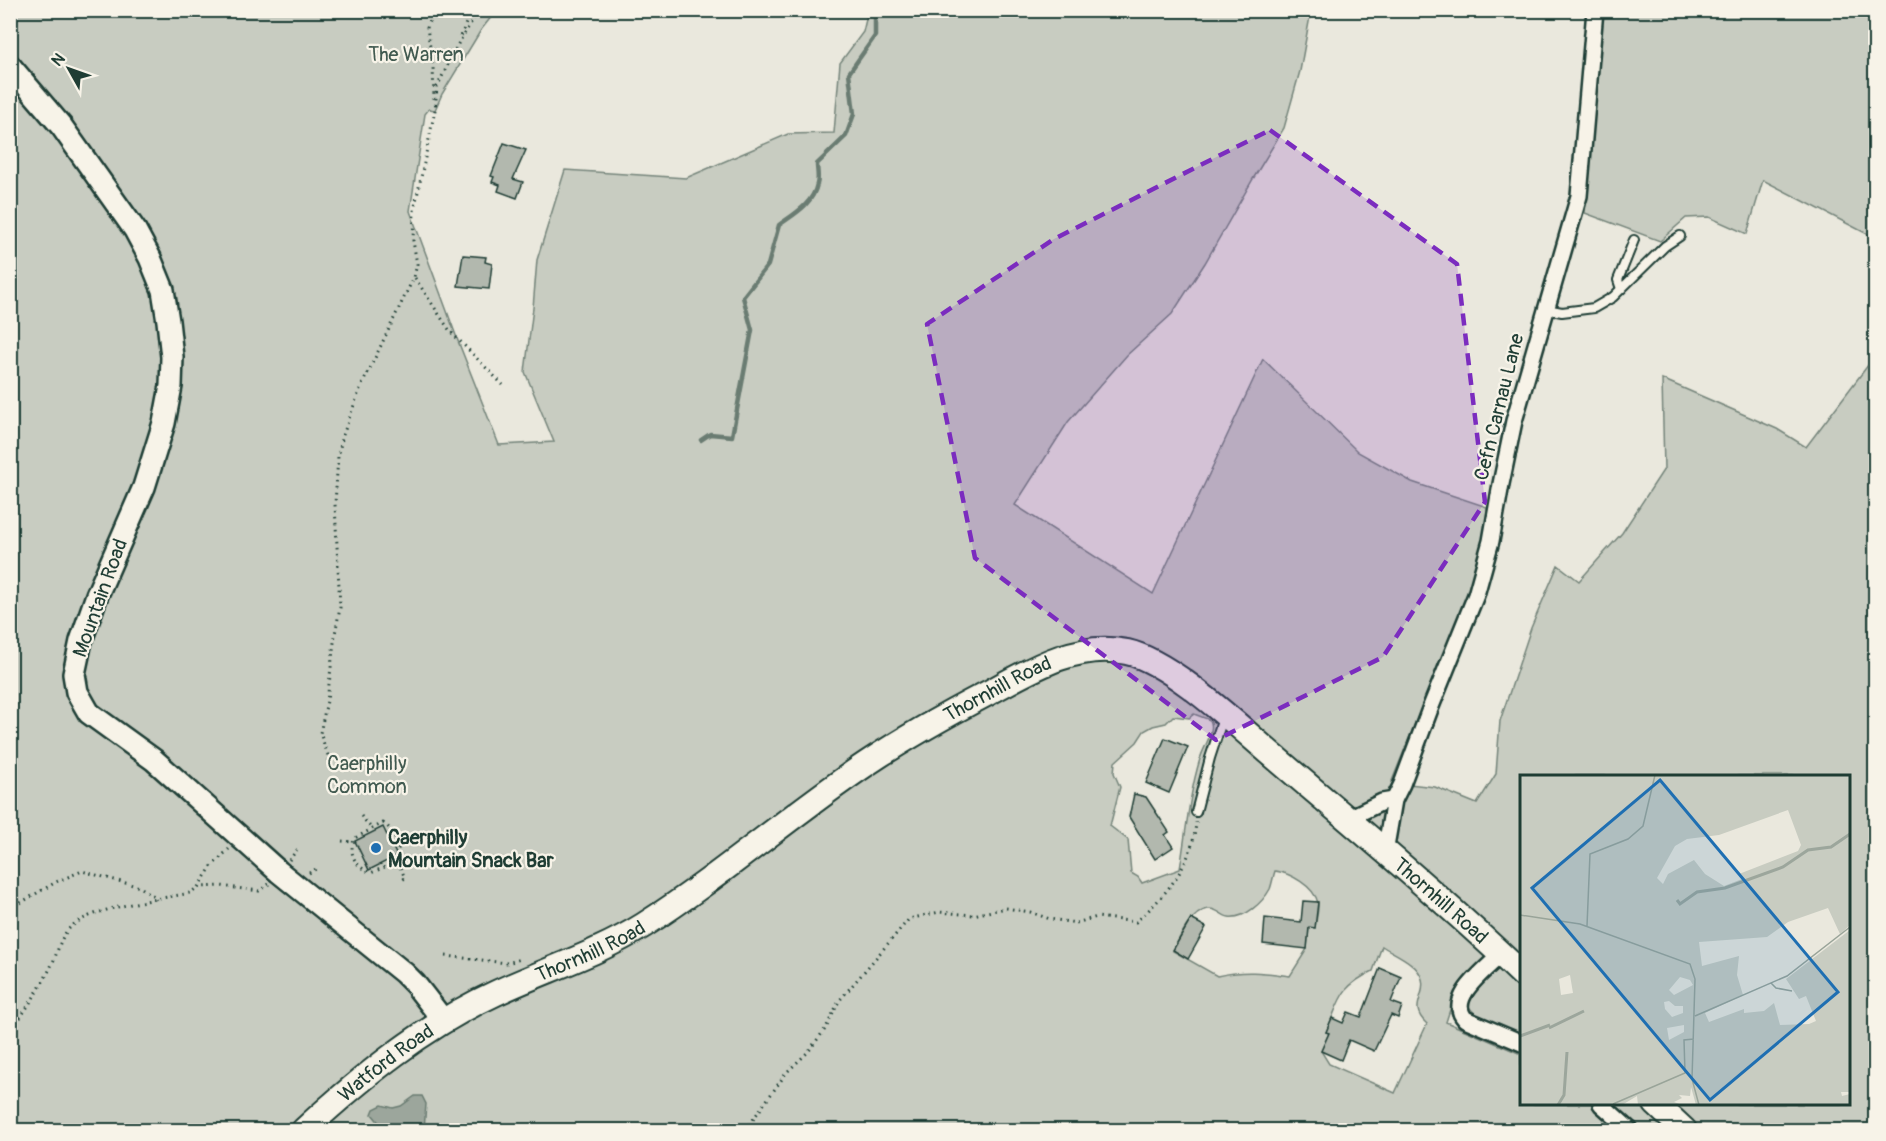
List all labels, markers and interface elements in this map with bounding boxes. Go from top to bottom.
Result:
north arrow [39,39,99,99]
park label: The Warren [368,42,464,67]
text: N [47,49,70,71]
street label: Cefn Carnau Lane [1469,331,1529,483]
street label: Mountain Road [67,535,133,661]
street label: Thornhill Road [939,650,1055,727]
park label: Caerphilly Common [327,751,407,799]
inset map [1520,775,1850,1105]
place label: Caerphilly Mountain Snack Bar [388,825,554,873]
marker: Caerphilly Mountain Snack Bar [369,841,383,855]
street label: Thornhill Road [1389,852,1494,949]
street label: Thornhill Road [532,915,650,987]
street label: Watford Road [333,1018,438,1107]

